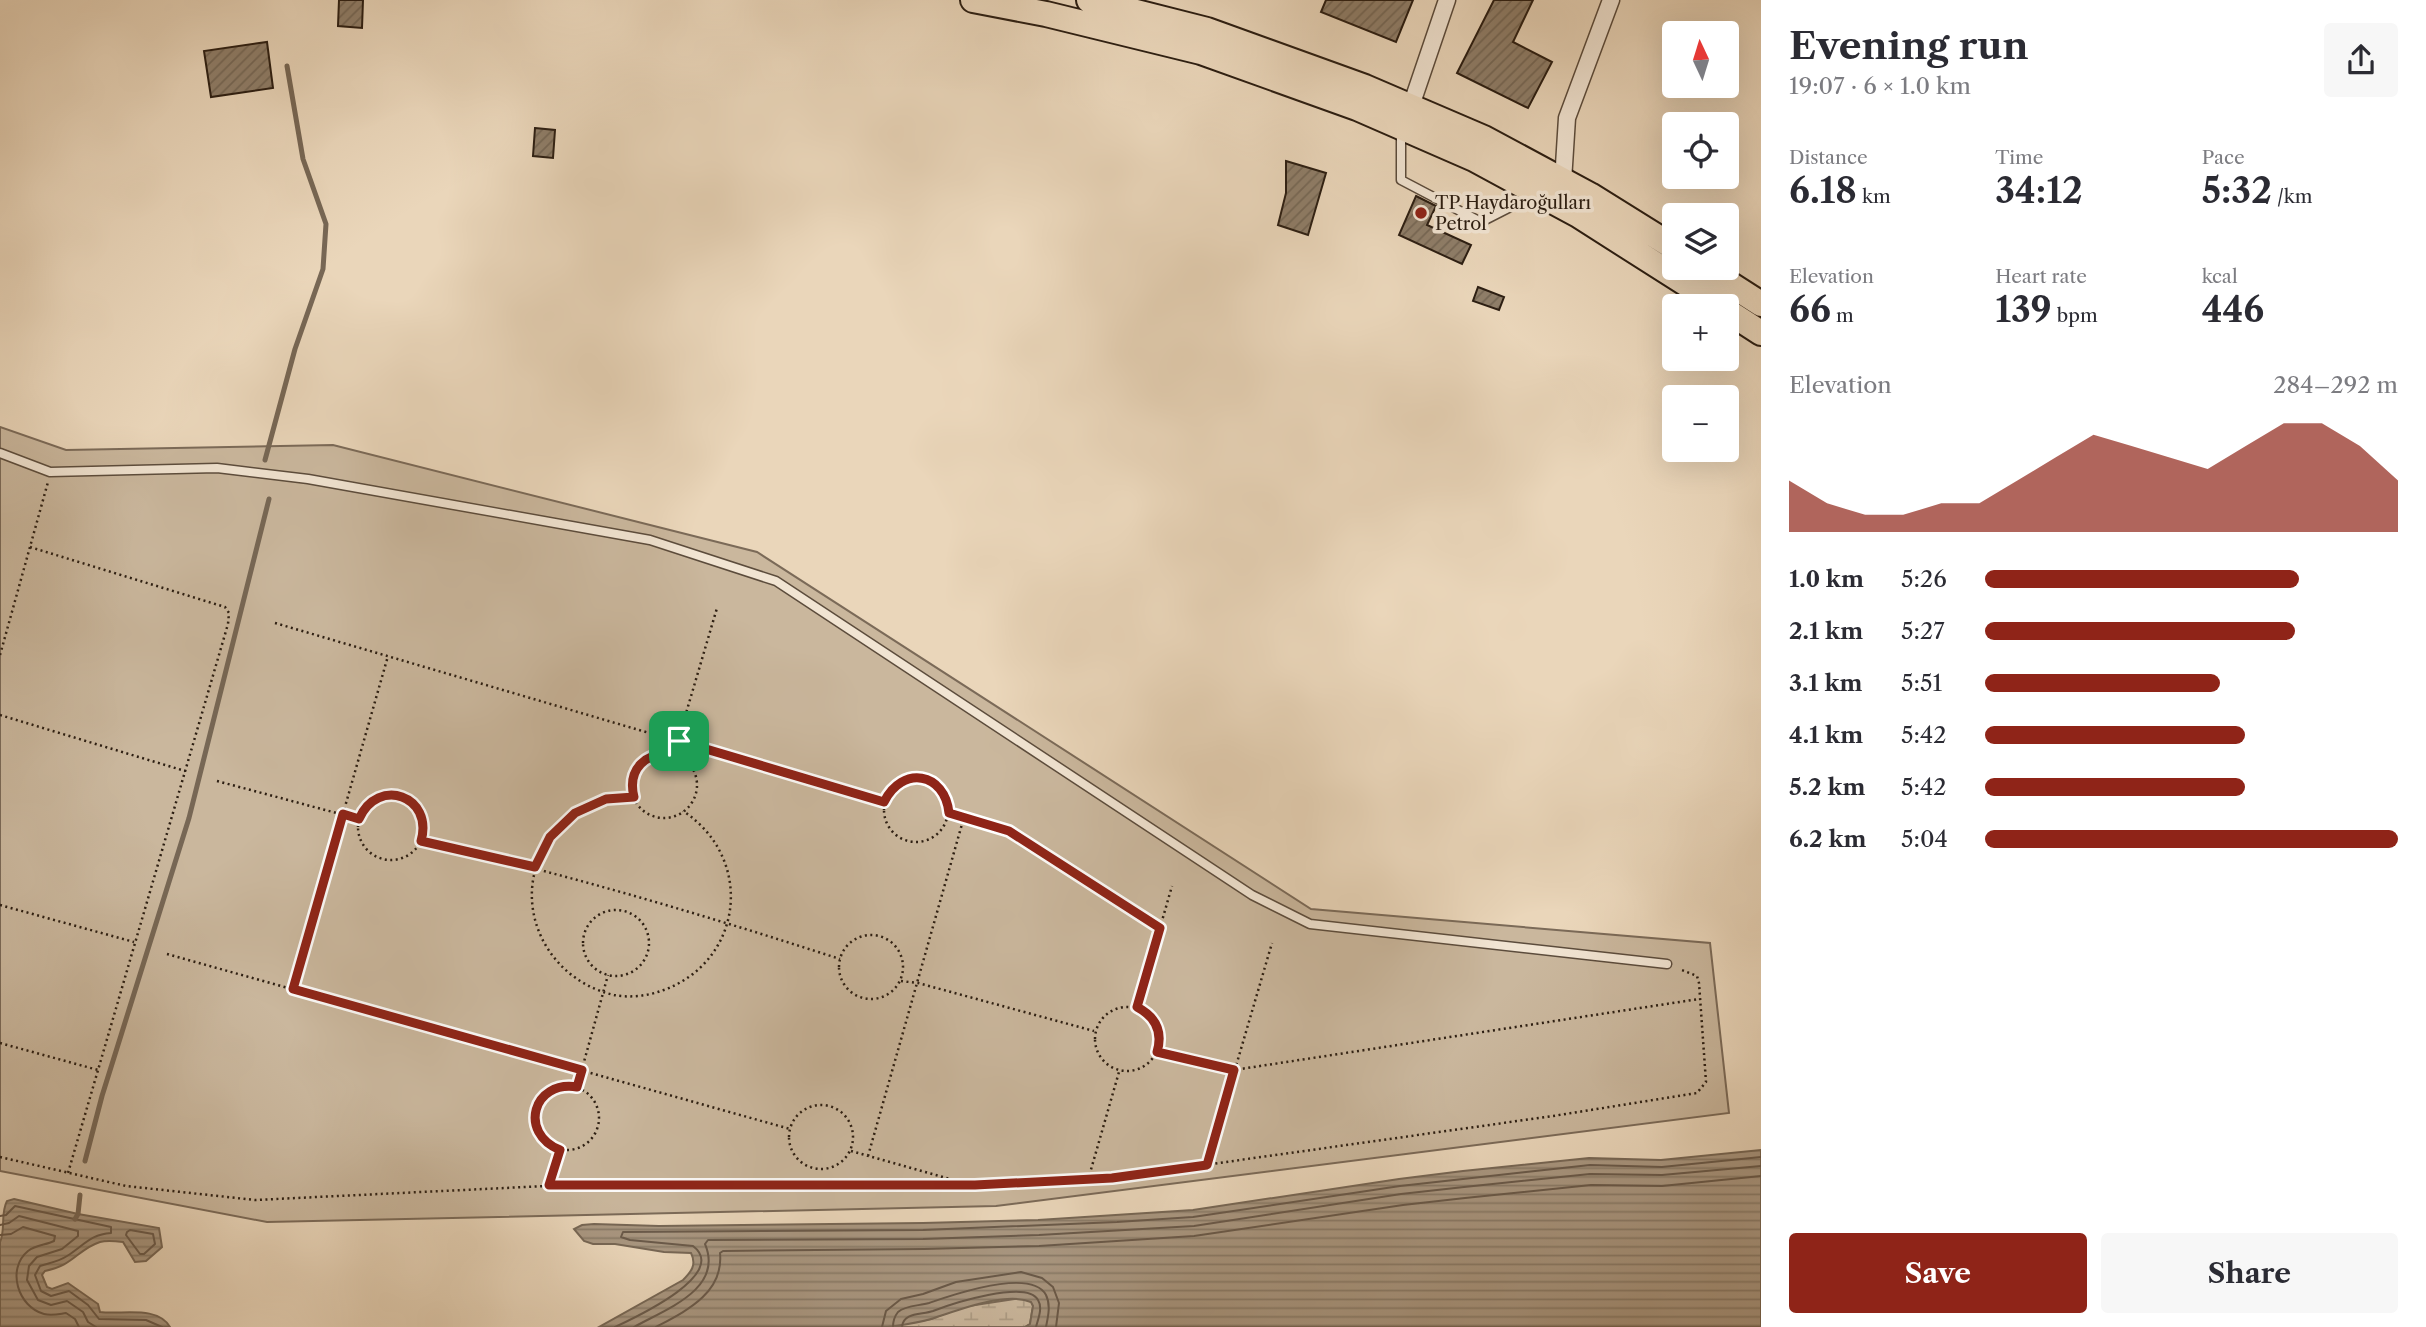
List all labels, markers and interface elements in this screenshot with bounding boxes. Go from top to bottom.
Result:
north arrow [1662,21,1740,98]
map controls [1662,21,1739,462]
text: Evening run [1789,22,2029,69]
button: share [2324,23,2398,97]
text: 19:07 · 6 × 1.0 km [1789,72,1971,100]
button: locate [1662,112,1739,189]
text: Distance [1789,146,1868,169]
text: Time [1995,146,2043,169]
text: Pace [2202,146,2245,169]
text: 6.18 [1789,169,1857,212]
text: 34:12 [1995,169,2083,212]
text: 5:32 [2202,169,2272,212]
text: km [1857,185,1891,208]
text: /km [2272,185,2312,208]
place label: TP Haydaroğulları Petrol [1435,192,1592,235]
button: layers [1662,203,1739,280]
marker: TP Haydaroğulları Petrol [1413,205,1429,221]
text: Elevation [1789,265,1874,288]
text: Heart rate [1995,265,2087,288]
text: kcal [2202,265,2238,288]
text: 66 [1789,288,1831,331]
text: 139 [1995,288,2052,331]
text: 446 [2202,288,2264,331]
button: + [1662,294,1739,371]
text: m [1831,304,1854,327]
text: bpm [2052,304,2098,327]
text: Elevation [1789,371,1892,399]
text: 284–292 m [2273,371,2398,399]
button: − [1662,385,1739,462]
text: 1.0 km [1789,565,1864,593]
text: 5:26 [1901,565,1947,593]
text: 2.1 km [1789,617,1863,645]
text: 5:27 [1901,617,1945,645]
text: 3.1 km [1789,669,1863,697]
text: 5:51 [1901,669,1942,697]
pin [649,711,709,771]
text: 4.1 km [1789,721,1863,749]
text: 5:42 [1901,721,1946,749]
icon: arrive [660,722,698,760]
text: 5.2 km [1789,773,1865,801]
text: 5:42 [1901,773,1946,801]
text: 6.2 km [1789,825,1867,853]
text: 5:04 [1901,825,1948,853]
button: Save [1789,1233,2087,1313]
button: Share [2101,1233,2398,1313]

